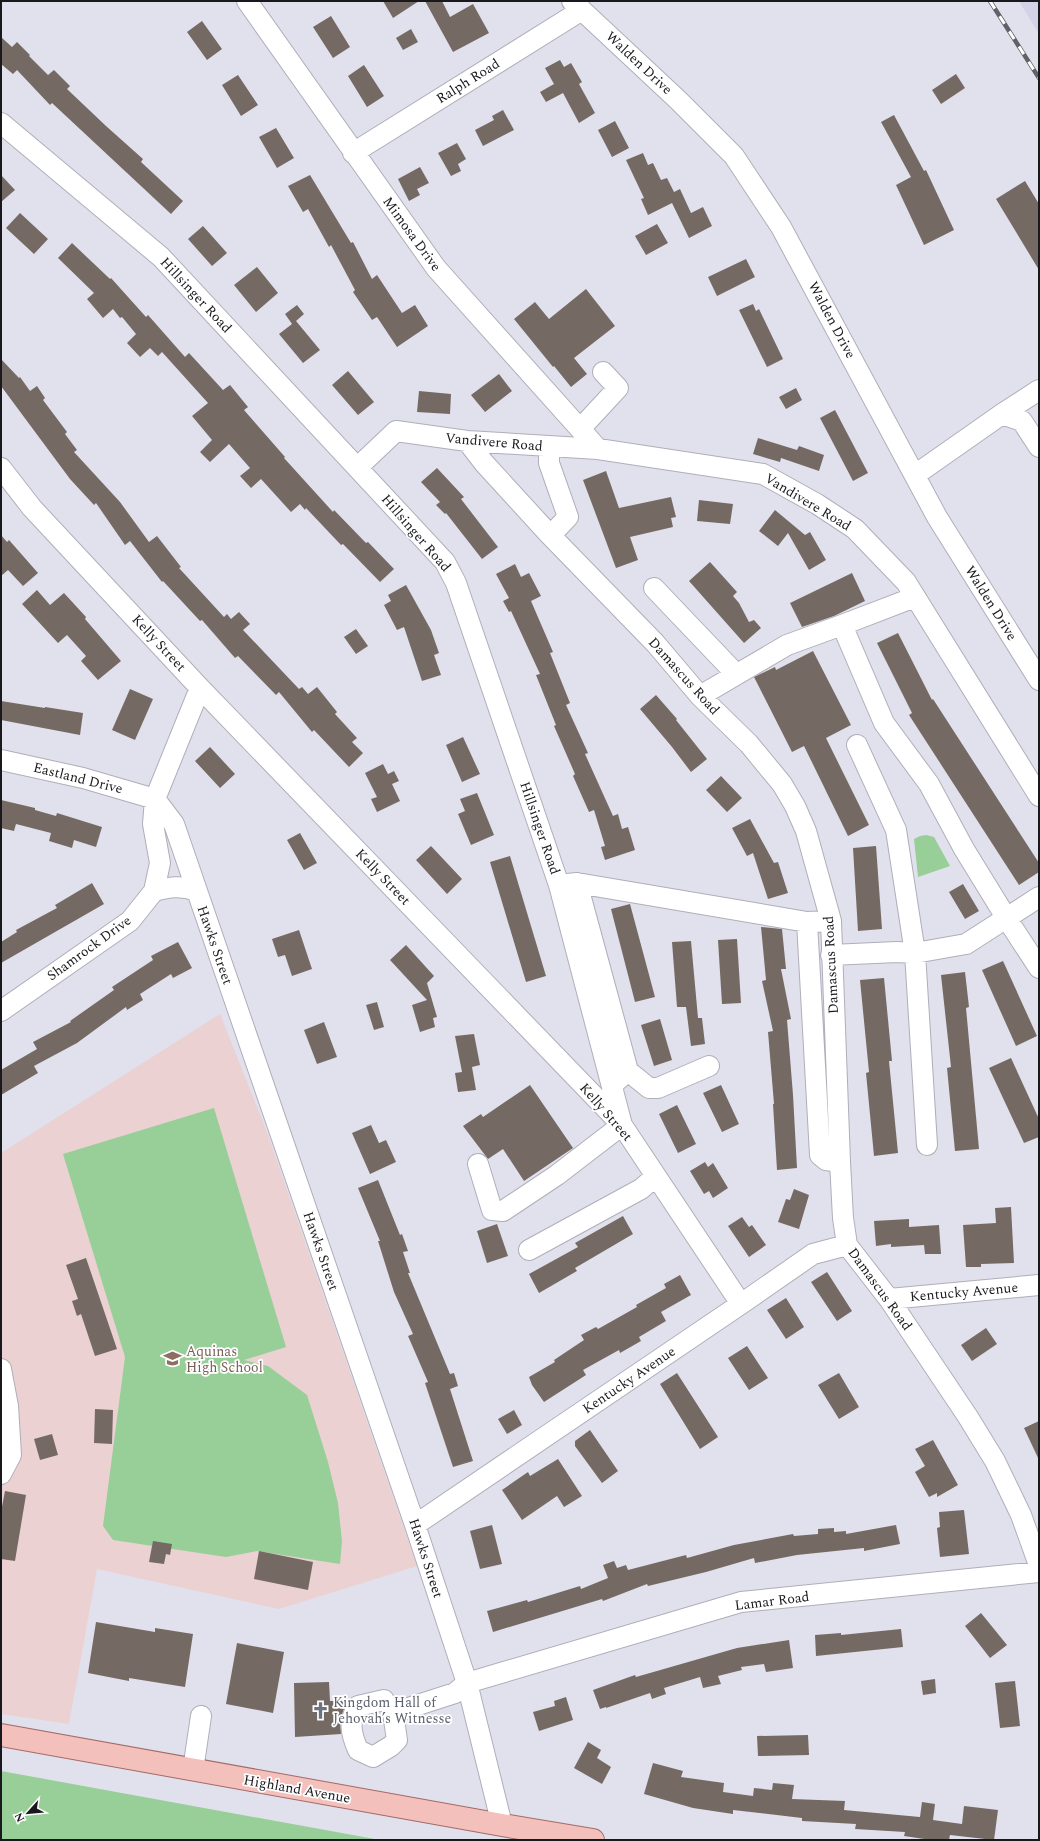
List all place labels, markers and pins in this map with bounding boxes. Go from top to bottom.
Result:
place label: Aquinas High School [186,1341,263,1378]
school or university icon: Aquinas High School [163,1349,183,1369]
place label: Kingdom Hall of Jehovah’s Witnesse [333,1692,451,1729]
church icon: Kingdom Hall of Jehovah’s Witnesse [310,1700,330,1720]

